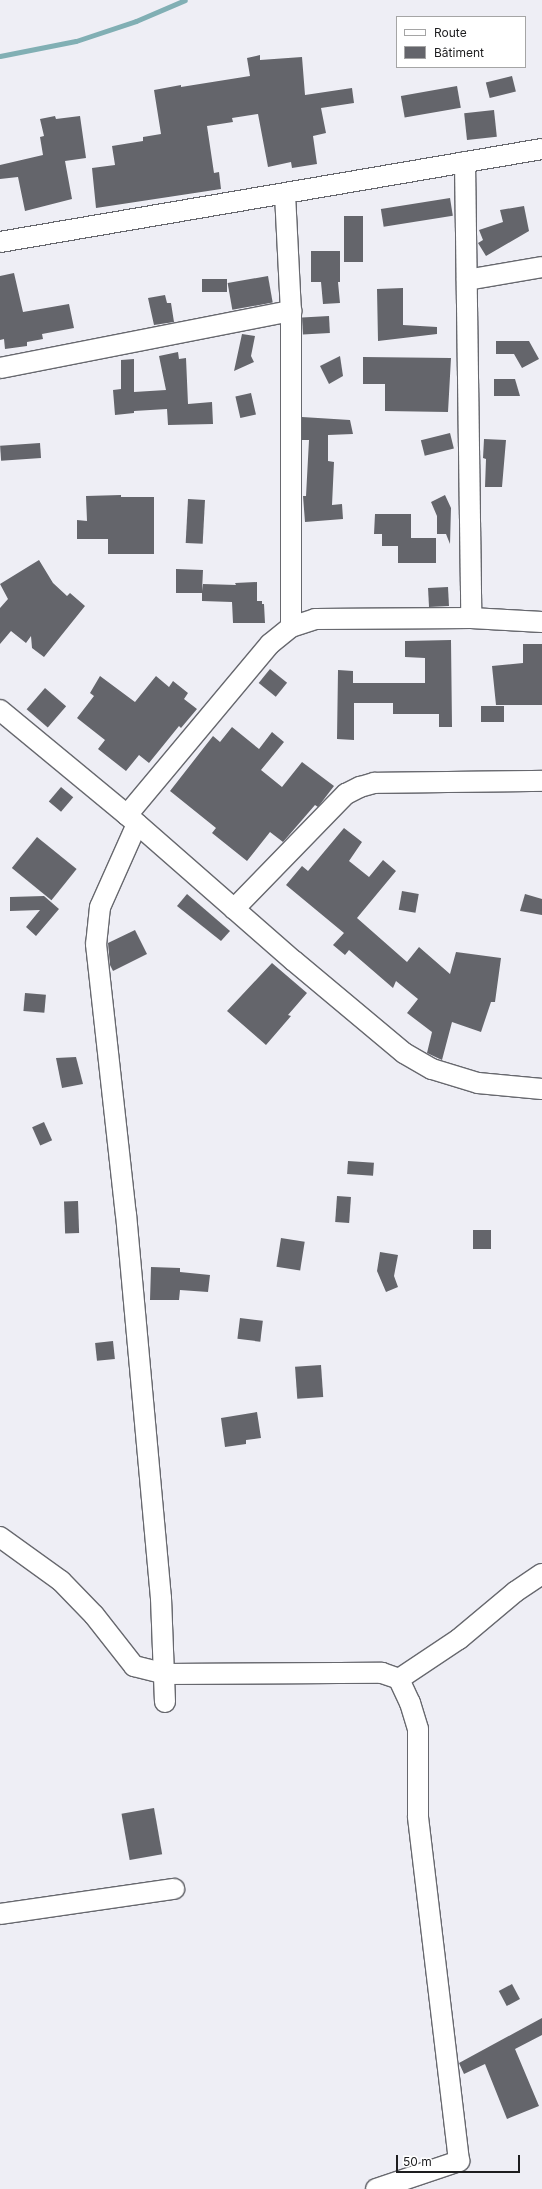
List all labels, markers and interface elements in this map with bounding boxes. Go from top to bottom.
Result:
legend [396,16,526,68]
text: Route [434,25,467,40]
text: Bâtiment [434,45,484,60]
scale bar [398,2147,522,2173]
text: 50 m [403,2154,432,2169]

